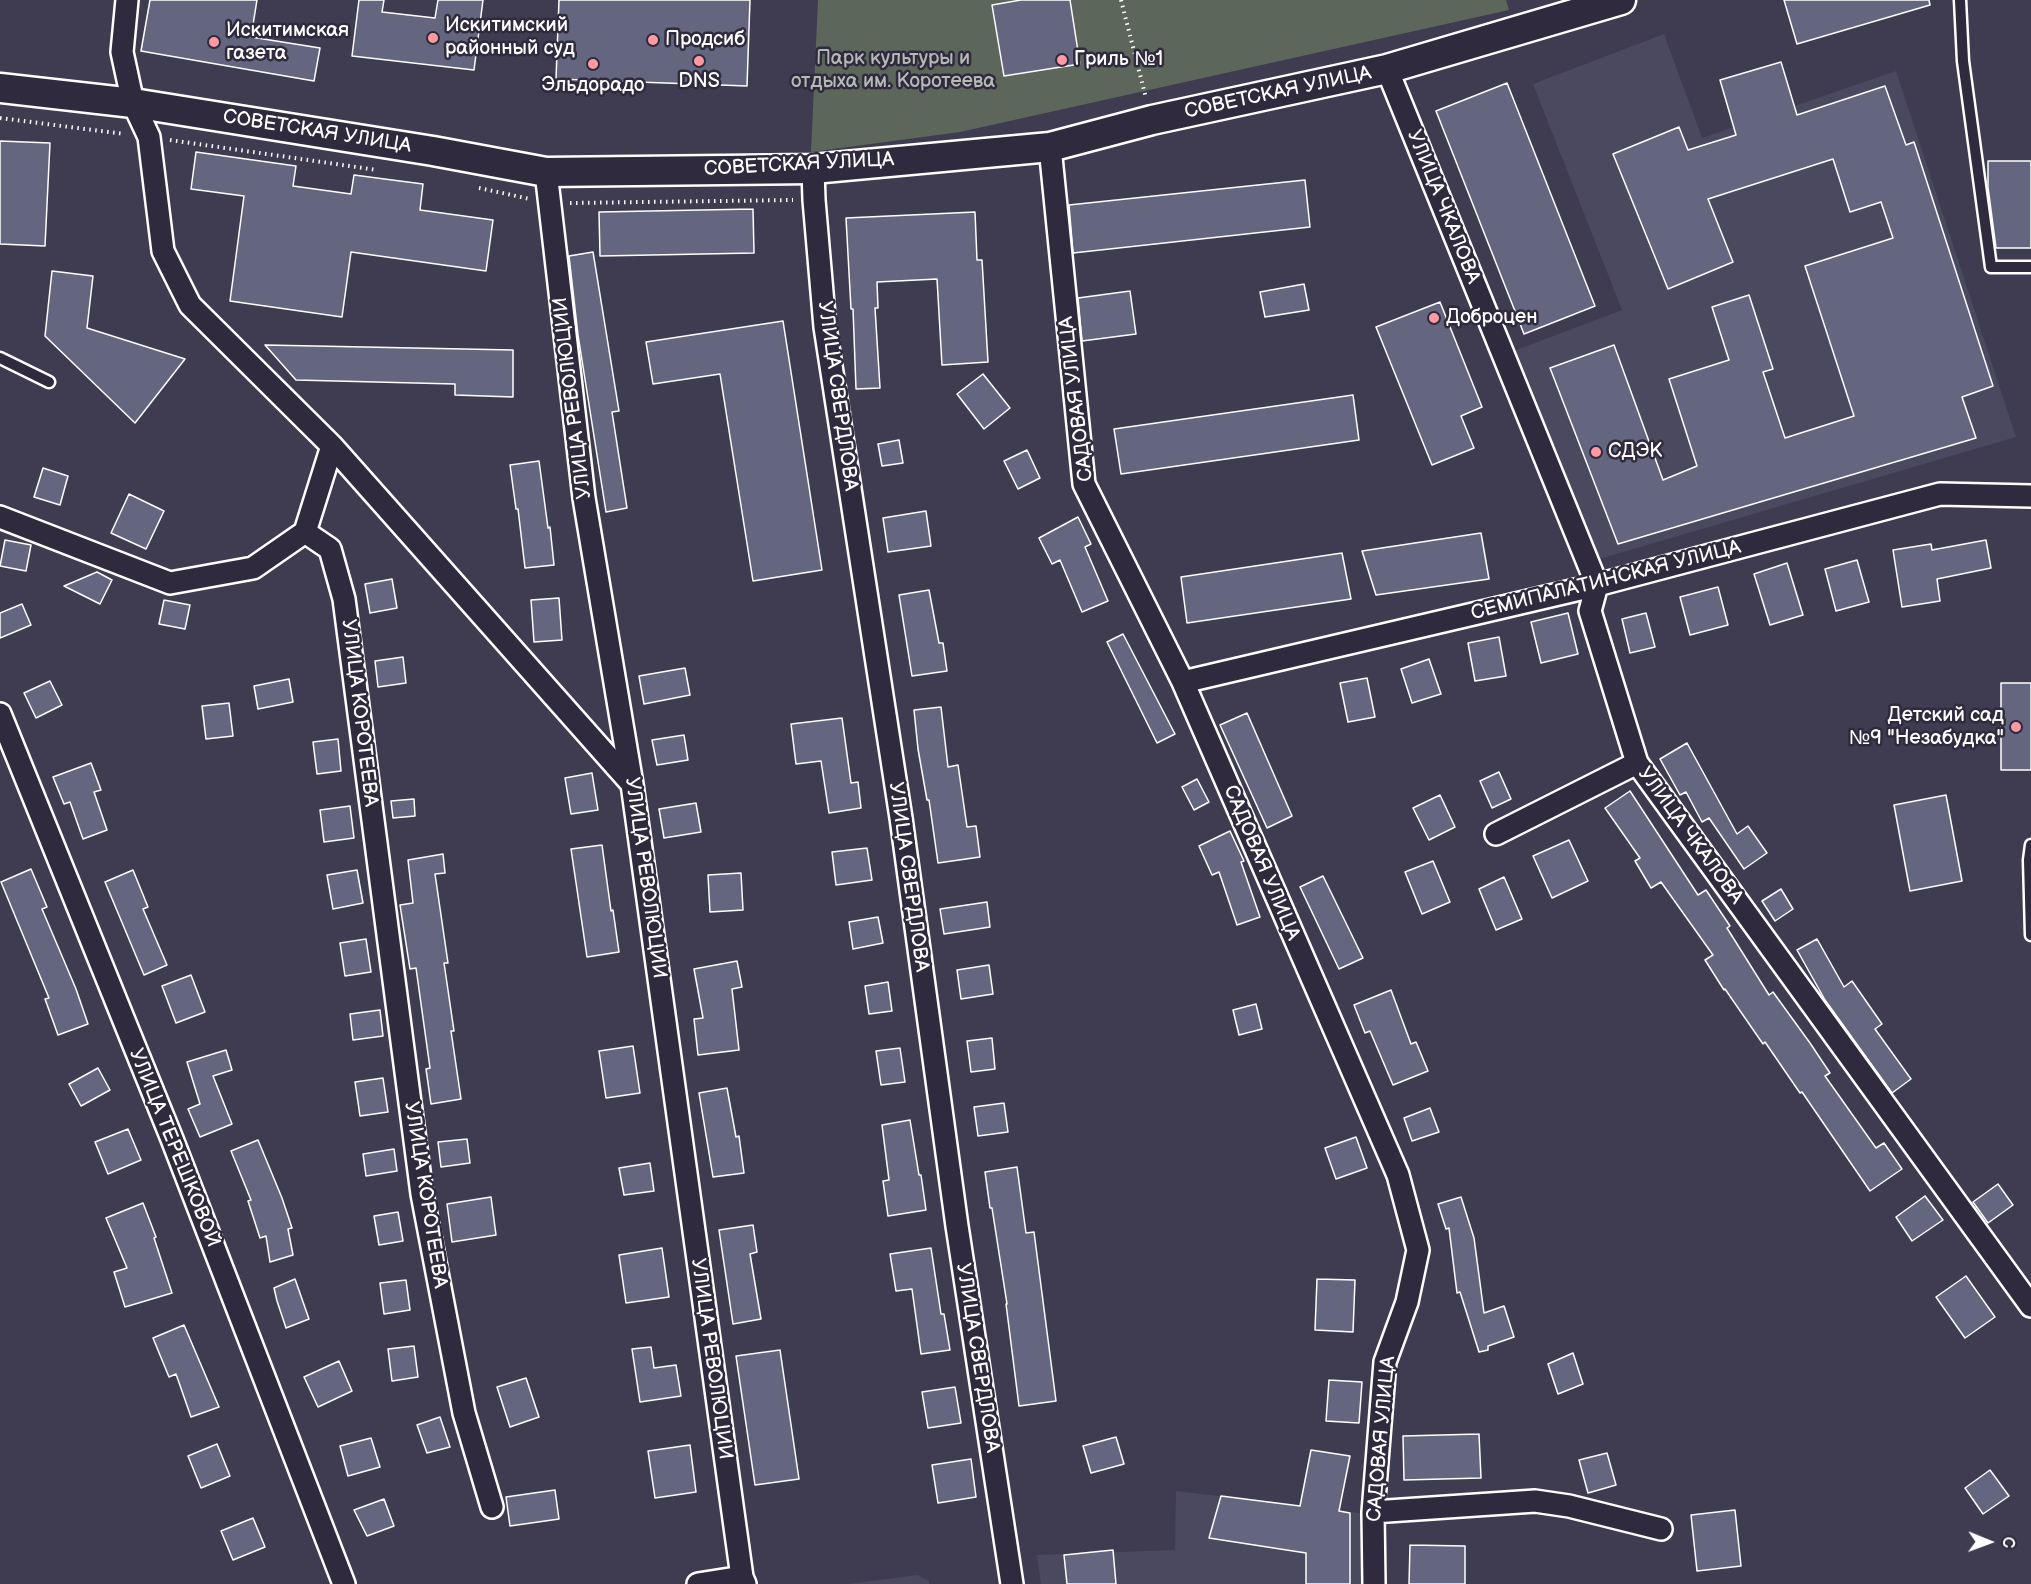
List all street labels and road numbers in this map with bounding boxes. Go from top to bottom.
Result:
street label: СОВЕТСКАЯ УЛИЦА [1182,61,1374,125]
street label: СОВЕТСКАЯ УЛИЦА [221,105,413,159]
street label: УЛИЦА ЧКАЛОВА [1401,127,1485,287]
street label: СОВЕТСКАЯ УЛИЦА [703,148,895,182]
street label: УЛИЦА РЕВОЛЮЦИИ [549,296,597,500]
street label: УЛИЦА СВЕРДЛОВА [812,300,862,492]
street label: САДОВАЯ УЛИЦА [1055,315,1099,483]
street label: СЕМИПАЛАТИНСКАЯ УЛИЦА [1469,536,1743,626]
street label: УЛИЦА КОРОТЕЕВА [336,618,382,808]
street label: УЛИЦА ЧКАЛОВА [1632,763,1748,909]
street label: УЛИЦА РЕВОЛЮЦИИ [619,776,671,980]
street label: УЛИЦА СВЕРДЛОВА [883,781,933,973]
street label: САДОВАЯ УЛИЦА [1217,782,1305,944]
street label: УЛИЦА ТЕРЕШКОВОЙ [123,1045,225,1251]
street label: УЛИЦА КОРОТЕЕВА [398,1100,452,1290]
street label: УЛИЦА РЕВОЛЮЦИИ [685,1257,737,1461]
street label: УЛИЦА СВЕРДЛОВА [950,1262,1004,1454]
street label: САДОВАЯ УЛИЦА [1363,1355,1401,1523]

